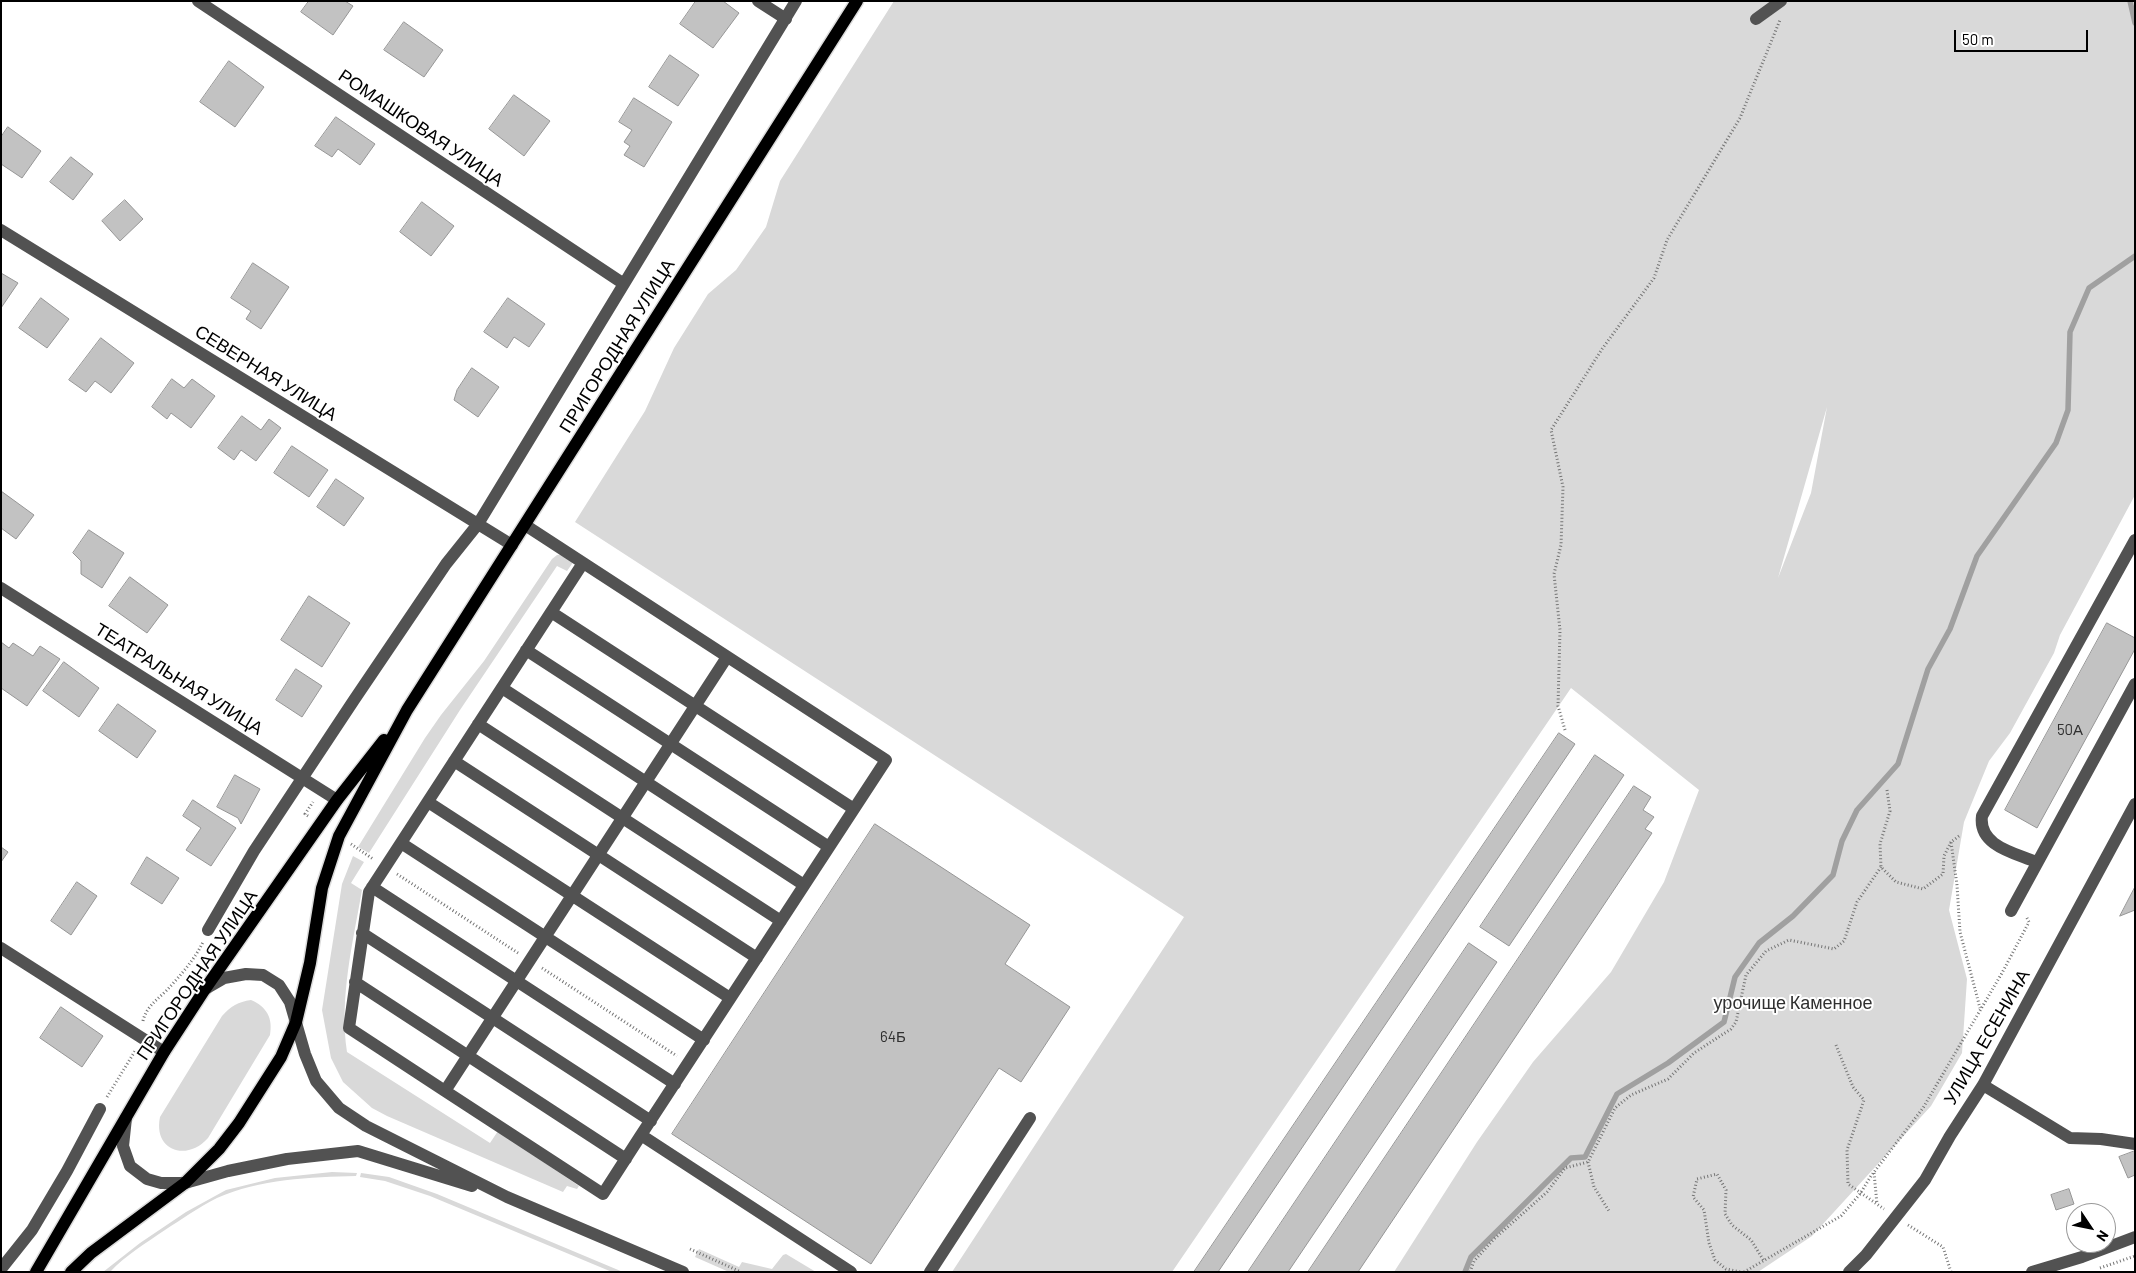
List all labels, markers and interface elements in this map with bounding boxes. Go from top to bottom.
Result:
scale bar [1956,20,2090,52]
text: 50 m [1962,30,1994,48]
street label: РОМАШКОВАЯ УЛИЦА [334,65,508,191]
street label: ПРИГОРОДНАЯ УЛИЦА [555,255,679,437]
street label: СЕВЕРНАЯ УЛИЦА [191,321,341,425]
street label: ТЕАТРАЛЬНАЯ УЛИЦА [91,618,267,740]
house number: 50А [2057,721,2083,739]
street label: ПРИГОРОДНАЯ УЛИЦА [132,886,262,1064]
street label: УЛИЦА ЕСЕНИНА [1940,966,2034,1108]
park label: урочище Каменное [1714,992,1872,1014]
house number: 64Б [880,1028,906,1046]
north arrow [2066,1203,2116,1253]
text: N [2093,1227,2113,1245]

